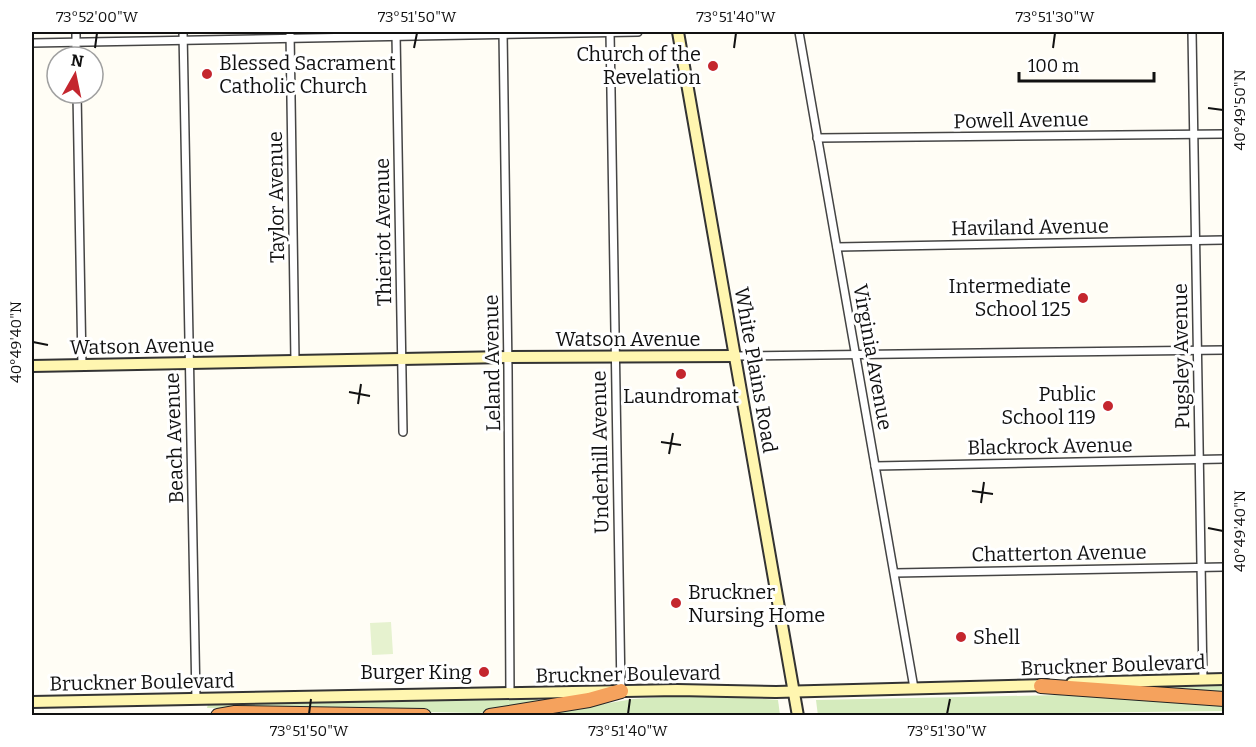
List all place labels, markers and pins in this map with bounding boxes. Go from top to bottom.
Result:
place label: Church of the Revelation [576,42,701,89]
place label: Blessed Sacrament Catholic Church [219,51,396,98]
marker: Church of the Revelation [706,59,720,73]
marker: Blessed Sacrament Catholic Church [200,67,214,81]
place label: Intermediate School 125 [948,274,1071,321]
marker: Intermediate School 125 [1076,291,1090,305]
marker: Laundromat [674,367,688,381]
place label: Public School 119 [1001,382,1096,429]
place label: Laundromat [623,384,739,408]
marker: Public School 119 [1101,399,1115,413]
place label: Bruckner Nursing Home [688,580,825,627]
marker: Bruckner Nursing Home [669,596,683,610]
place label: Shell [973,625,1020,649]
marker: Shell [954,630,968,644]
place label: Burger King [360,660,472,684]
marker: Burger King [477,665,491,679]

